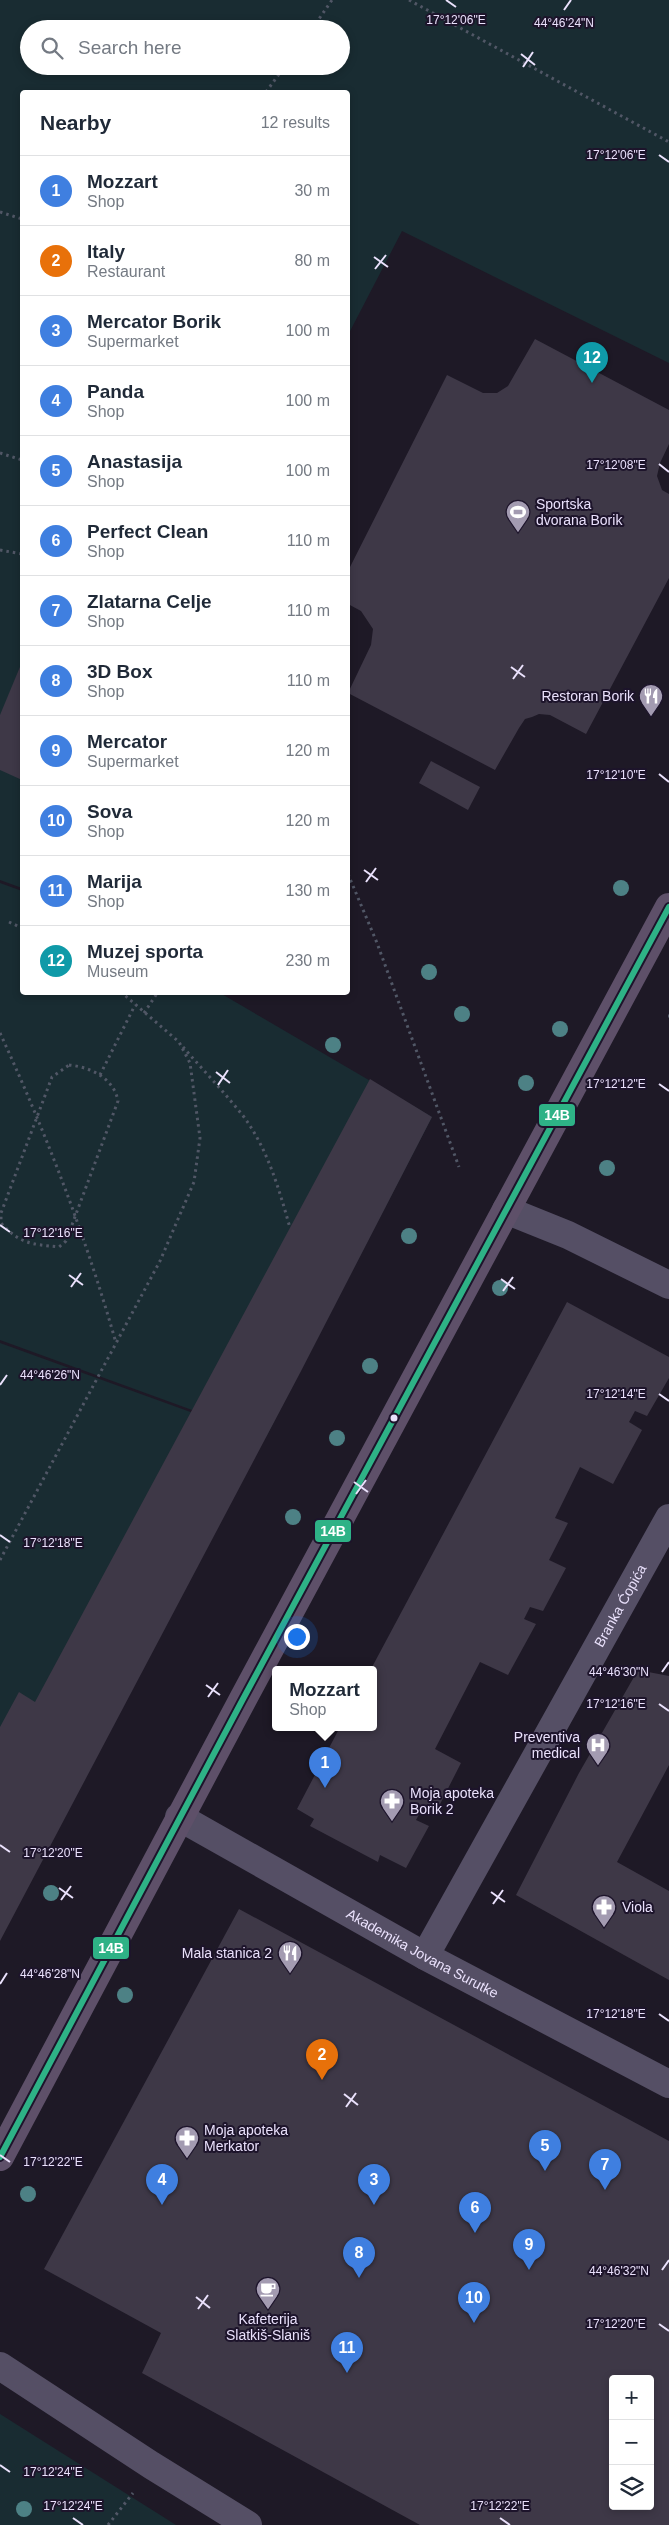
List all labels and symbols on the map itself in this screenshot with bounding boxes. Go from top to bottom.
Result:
text: 17°12'06"E [426,13,486,27]
text: 44°46'24"N [534,16,594,30]
text: 17°12'06"E [586,148,646,162]
pin: 12 [576,342,608,383]
text: 17°12'08"E [586,458,646,472]
place label: Sportska dvorana Borik [536,496,623,528]
sports icon: Sportska dvorana Borik [505,499,531,533]
restaurant icon: Restoran Borik [638,683,664,717]
place label: Restoran Borik [541,688,635,704]
text: 17°12'10"E [586,768,646,782]
text: 17°12'12"E [586,1077,646,1091]
line badge: 14B [538,1103,576,1127]
text: 14B [544,1107,570,1123]
text: 17°12'16"E [23,1226,83,1240]
text: 44°46'26"N [20,1368,80,1382]
text: 17°12'14"E [586,1387,646,1401]
unlabelled marker [389,1413,399,1423]
line badge: 14B [314,1519,352,1543]
text: 14B [320,1523,346,1539]
text: 17°12'18"E [23,1536,83,1550]
street label: Branka Ćopića [591,1561,650,1650]
your location [284,1624,310,1650]
text: 44°46'30"N [589,1665,649,1679]
text: 17°12'16"E [586,1697,646,1711]
place label: Preventiva medical [514,1729,580,1761]
hospital icon: Preventiva medical [585,1732,611,1766]
pin: 1 [309,1747,341,1788]
place label: Moja apoteka Borik 2 [410,1785,494,1817]
pharmacy icon: Moja apoteka Borik 2 [379,1788,405,1822]
text: 17°12'20"E [23,1846,83,1860]
pharmacy icon: Viola [591,1894,617,1928]
place label: Viola [622,1899,653,1915]
street label: Akademika Jovana Surutke [344,1905,501,2001]
line badge: 14B [92,1936,130,1960]
text: 14B [98,1940,124,1956]
restaurant icon: Mala stanica 2 [277,1940,303,1974]
place label: Mala stanica 2 [182,1945,272,1961]
text: 44°46'28"N [20,1967,80,1981]
text: 17°12'18"E [586,2007,646,2021]
pin: 2 [306,2039,338,2080]
place label: Moja apoteka Merkator [204,2122,288,2154]
pharmacy icon: Moja apoteka Merkator [174,2125,200,2159]
pin: 5 [529,2130,561,2171]
pin: 7 [589,2149,621,2190]
text: 17°12'22"E [23,2155,83,2169]
pin: 4 [146,2164,178,2205]
pin: 3 [358,2164,390,2205]
pin: 6 [459,2192,491,2233]
pin: 9 [513,2229,545,2270]
pin: 8 [343,2237,375,2278]
text: 44°46'32"N [589,2264,649,2278]
cafe icon: Kafeterija Slatkiš-Slaniš [255,2276,281,2310]
pin: 10 [458,2282,490,2323]
place label: Kafeterija Slatkiš-Slaniš [226,2311,310,2343]
text: 17°12'20"E [586,2317,646,2331]
pin: 11 [331,2332,363,2373]
text: 17°12'24"E [23,2465,83,2479]
text: 17°12'24"E [43,2499,103,2513]
text: 17°12'22"E [470,2499,530,2513]

